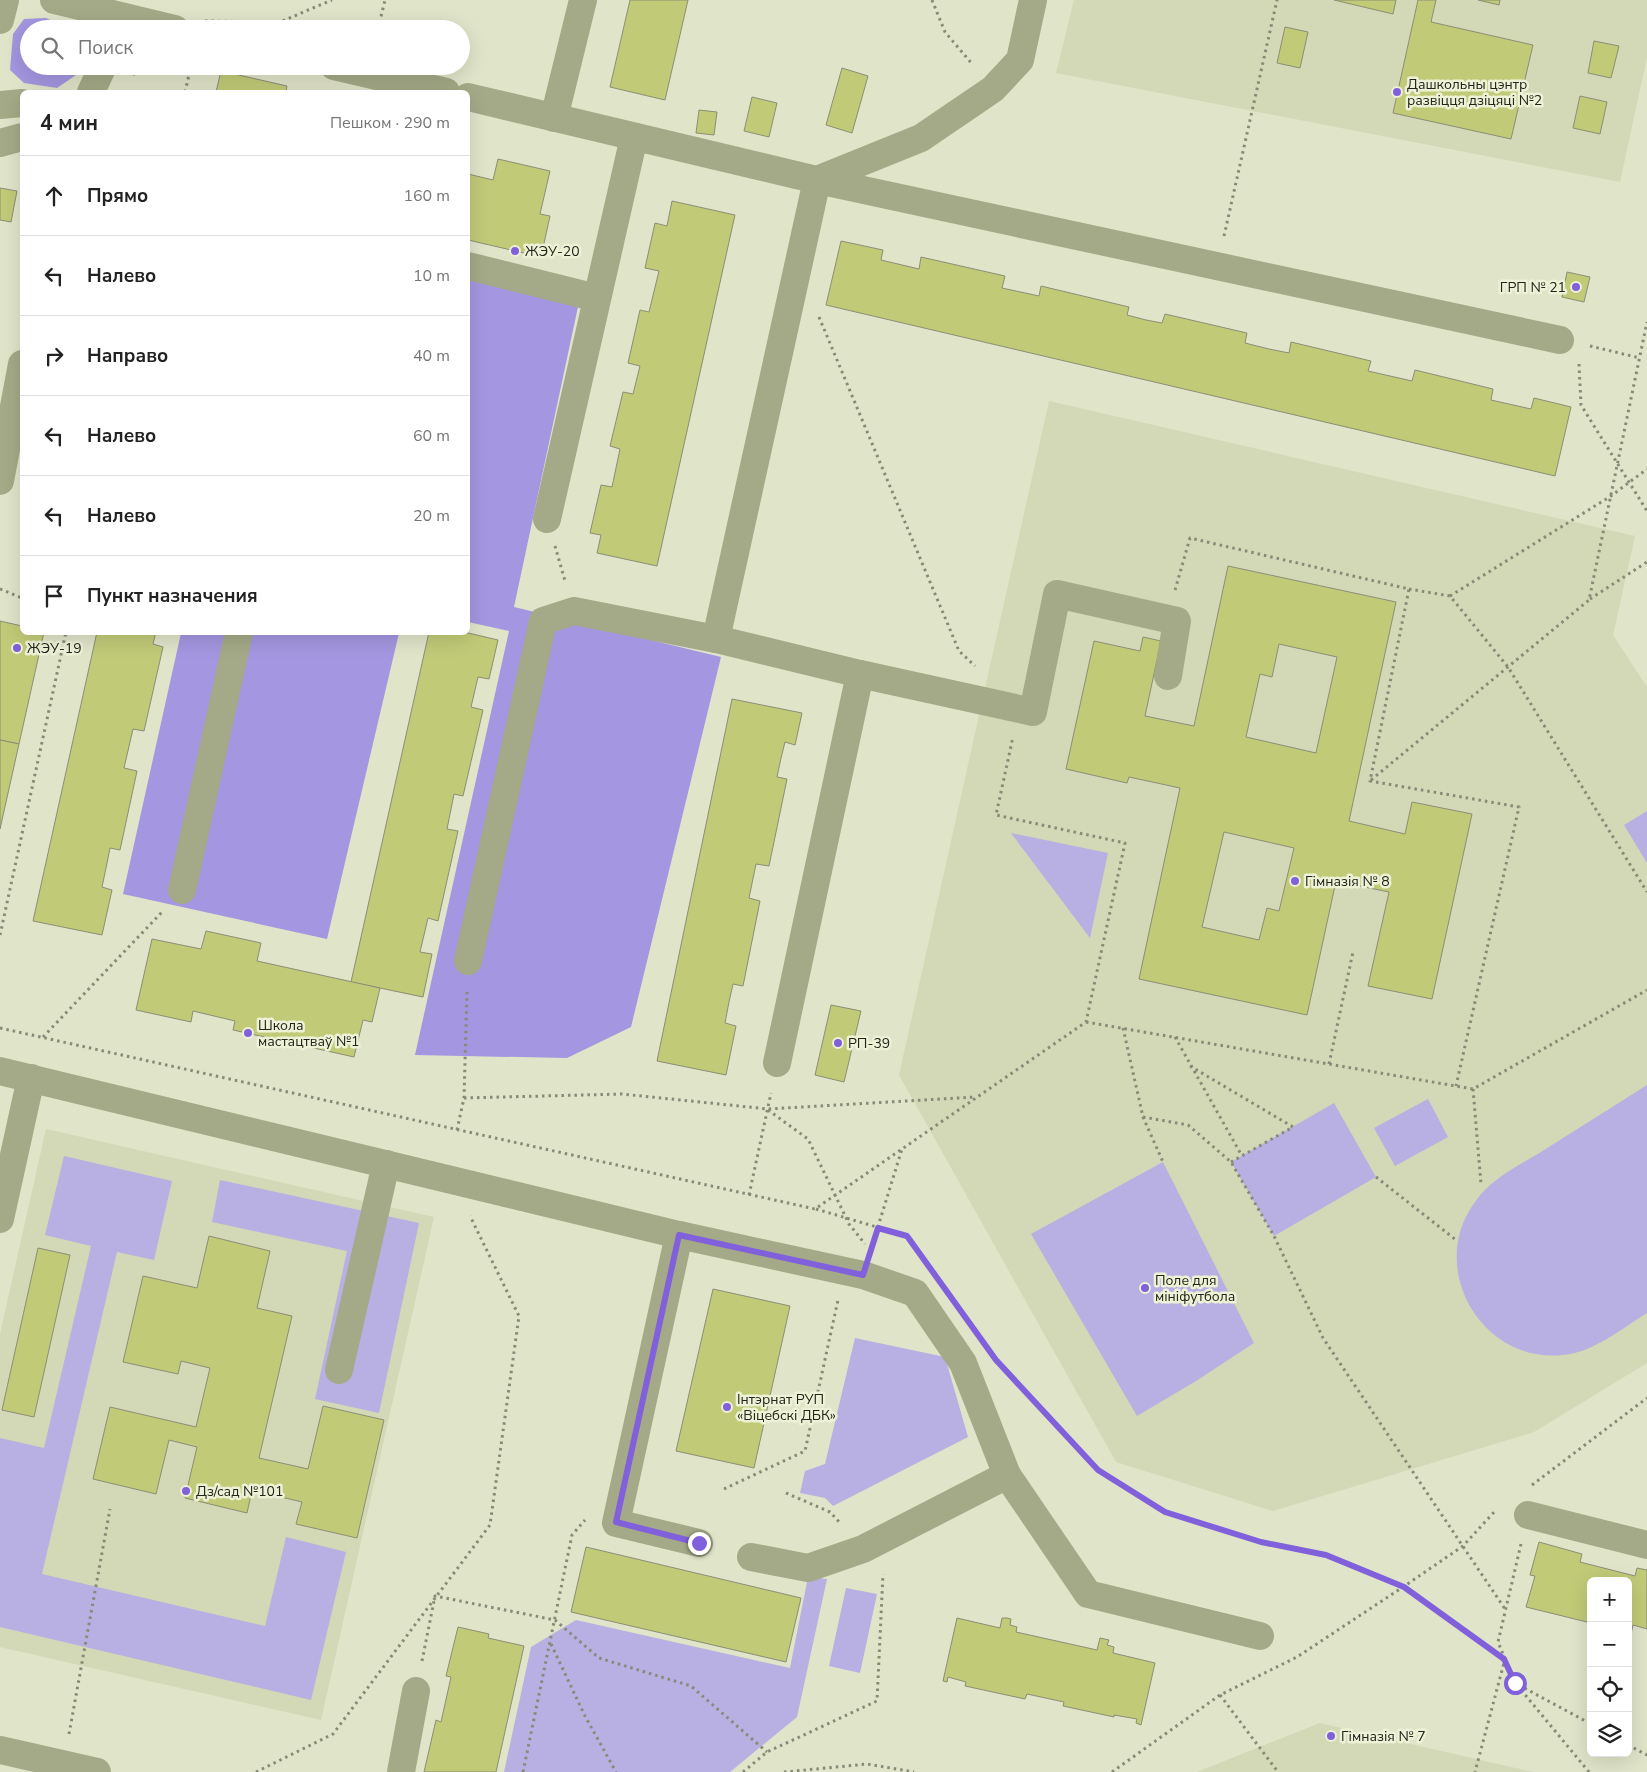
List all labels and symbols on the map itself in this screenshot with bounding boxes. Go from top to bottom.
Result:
place label: Дашкольны цэнтр развіцця дзіцяці №2 [1407,75,1542,110]
marker: Дашкольны цэнтр развіцця дзіцяці №2 [1391,86,1403,98]
place label: ЖЭУ-20 [525,242,580,261]
marker: ЖЭУ-20 [509,245,521,257]
place label: ГРП № 21 [1500,278,1566,297]
marker: ГРП № 21 [1570,281,1582,293]
place label: ЖЭУ-19 [27,639,82,658]
marker: ЖЭУ-19 [11,642,23,654]
place label: Гімназія № 8 [1305,872,1390,891]
marker: Гімназія № 8 [1289,875,1301,887]
place label: Школа мастацтваў №1 [258,1016,359,1051]
marker: Школа мастацтваў №1 [242,1027,254,1039]
place label: РП-39 [848,1034,890,1053]
marker: РП-39 [832,1037,844,1049]
place label: Поле для мініфутбола [1155,1271,1235,1306]
marker: Поле для мініфутбола [1139,1282,1151,1294]
place label: Інтэрнат РУП «Віцебскі ДБК» [737,1390,836,1425]
marker: Інтэрнат РУП «Віцебскі ДБК» [721,1401,733,1413]
place label: Дз/сад №101 [196,1482,283,1501]
marker: Дз/сад №101 [180,1485,192,1497]
route end [688,1532,711,1555]
route start [1504,1672,1527,1695]
place label: Гімназія № 7 [1341,1727,1426,1746]
marker: Гімназія № 7 [1325,1730,1337,1742]

